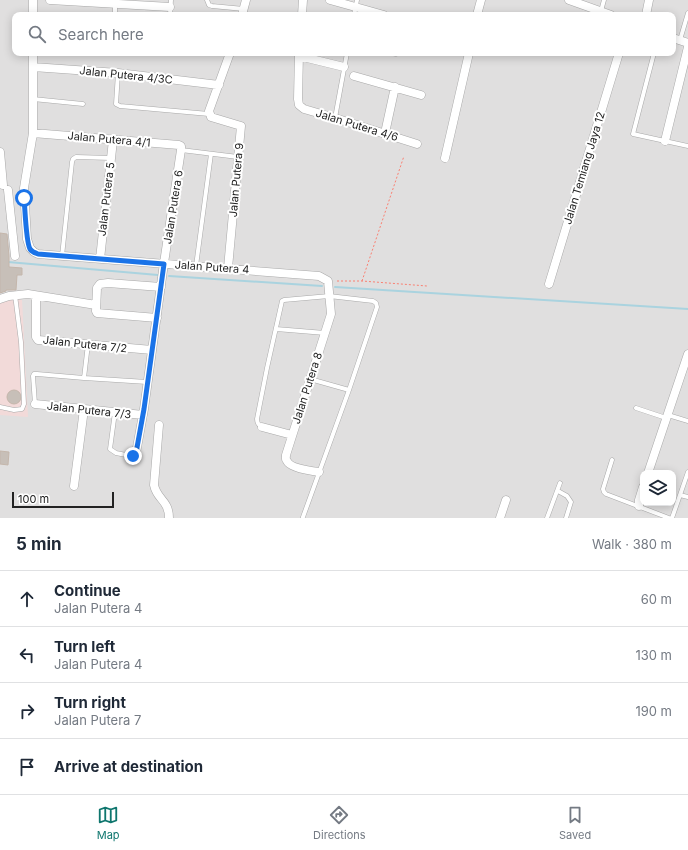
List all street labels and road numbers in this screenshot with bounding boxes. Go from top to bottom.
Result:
street label: Jalan Putera 4/3C [79,63,173,87]
street label: Jalan Putera 4/6 [314,106,400,144]
street label: Jalan Temiang Jaya 12 [560,110,608,226]
street label: Jalan Putera 4/1 [67,128,151,150]
street label: Jalan Putera 9 [226,142,246,218]
street label: Jalan Putera 5 [95,161,118,237]
street label: Jalan Putera 6 [160,169,186,245]
street label: Jalan Putera 4 [174,257,250,277]
street label: Jalan Putera 7/2 [42,333,128,355]
street label: Jalan Putera 8 [289,350,325,426]
street label: Jalan Putera 7/3 [46,399,132,421]

